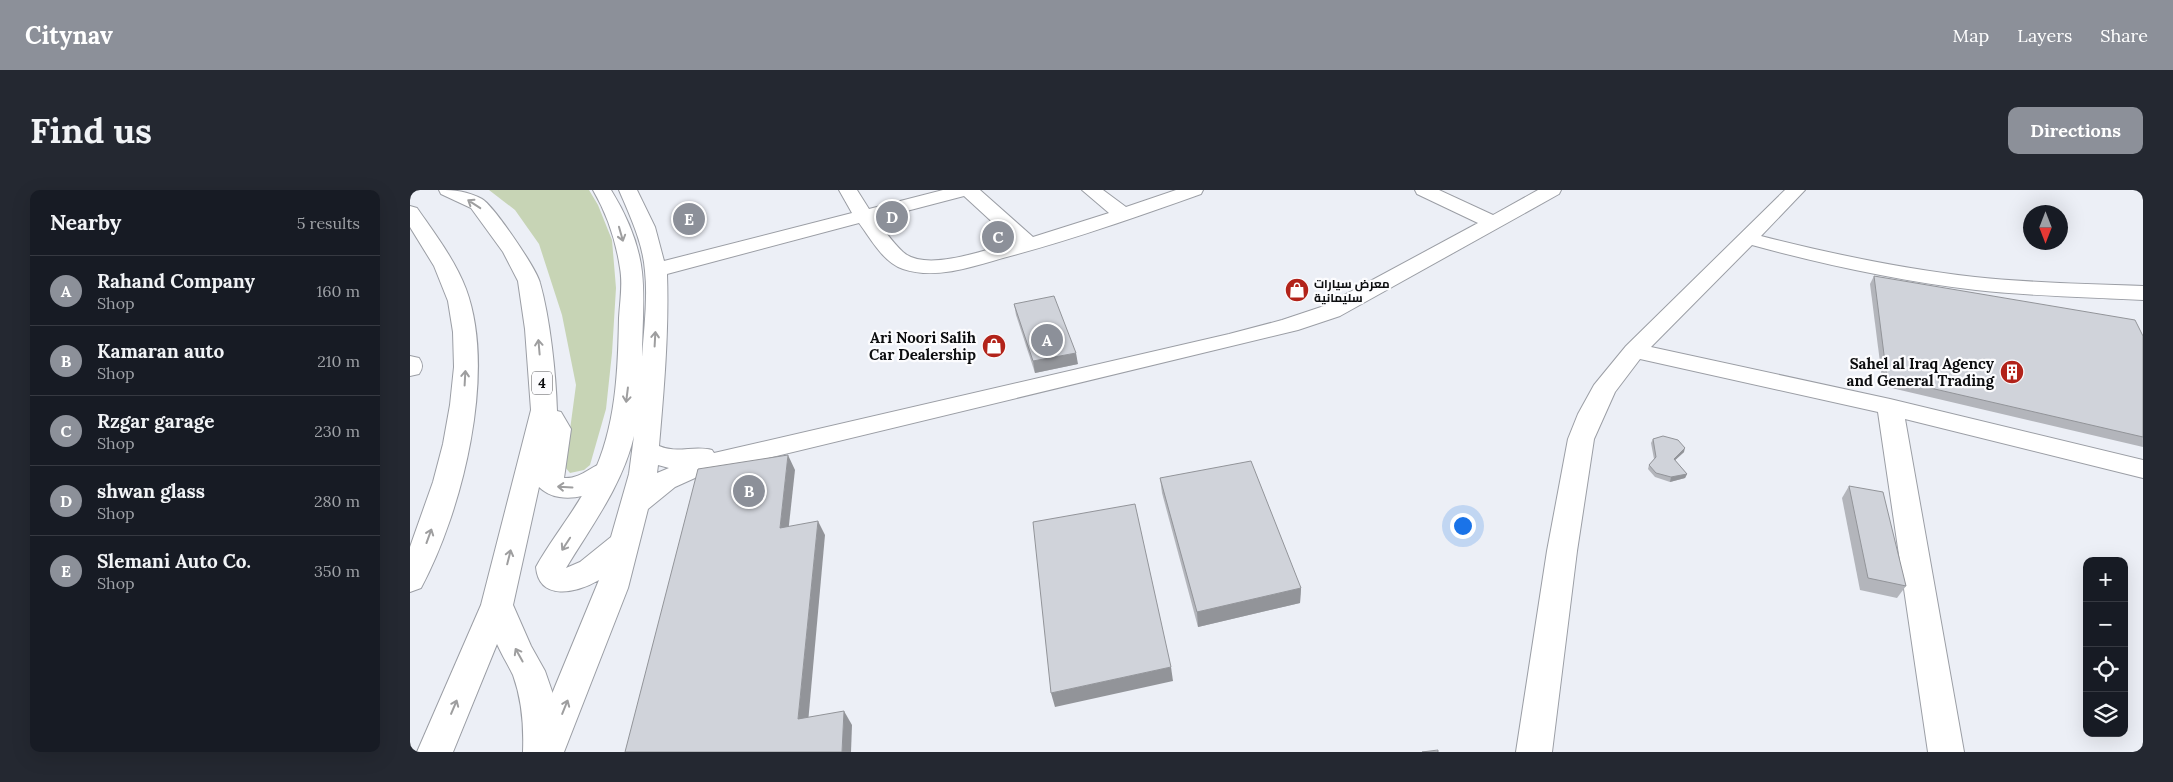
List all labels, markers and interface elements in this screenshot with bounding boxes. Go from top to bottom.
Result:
text: Citynav [25,20,113,51]
text: Map [1953,24,1989,47]
text: Layers [2017,24,2072,47]
text: Share [2100,24,2148,47]
button: Directions [2008,107,2143,154]
text: Find us [30,108,152,153]
one-way arrow [467,198,481,209]
pin: D [876,198,908,236]
pin: E [673,200,705,238]
north arrow [2023,205,2068,250]
text: Nearby [50,209,121,236]
text: 5 results [297,213,360,233]
pin: C [982,218,1014,256]
one-way arrow [617,226,627,242]
text: Rahand Company [97,269,255,293]
place label: معرض سيارات سليمانية [1314,276,1390,305]
shop icon: معرض سيارات سليمانية [1284,277,1310,303]
text: A [61,281,71,301]
text: 160 m [316,281,360,301]
text: Shop [97,293,135,313]
pin: A [1031,321,1063,359]
place label: Ari Noori Salih Car Dealership [869,328,977,364]
one-way arrow [651,331,660,347]
shop icon: Ari Noori Salih Car Dealership [981,333,1007,359]
text: Kamaran auto [97,339,224,363]
one-way arrow [534,339,543,355]
text: B [61,351,71,371]
text: 210 m [317,351,360,371]
place label: Sahel al Iraq Agency and General Trading [1847,354,1995,390]
building icon: Sahel al Iraq Agency and General Trading [1999,359,2025,385]
text: Shop [97,363,135,383]
one-way arrow [460,370,470,386]
road number: 4 [532,372,552,394]
one-way arrow [622,387,632,403]
text: Rzgar garage [97,409,214,433]
text: C [60,421,72,441]
text: 230 m [314,421,360,441]
text: Shop [97,433,135,453]
pin: B [733,472,765,510]
text: shwan glass [97,479,205,503]
one-way arrow [557,482,573,491]
text: D [60,491,72,511]
text: 280 m [314,491,360,511]
text: Shop [97,503,135,523]
your location [1450,513,1476,539]
one-way arrow [425,528,434,544]
one-way arrow [561,537,572,551]
text: Slemani Auto Co. [97,549,251,573]
one-way arrow [505,550,514,566]
map controls [2083,557,2128,737]
button: + [2083,557,2128,602]
text: E [61,561,71,581]
text: 350 m [314,561,360,581]
text: Shop [97,573,135,593]
button: − [2083,602,2128,647]
button: locate [2083,647,2128,692]
one-way arrow [514,648,523,663]
button: layers [2083,692,2128,737]
one-way arrow [450,700,460,715]
one-way arrow [560,700,570,715]

